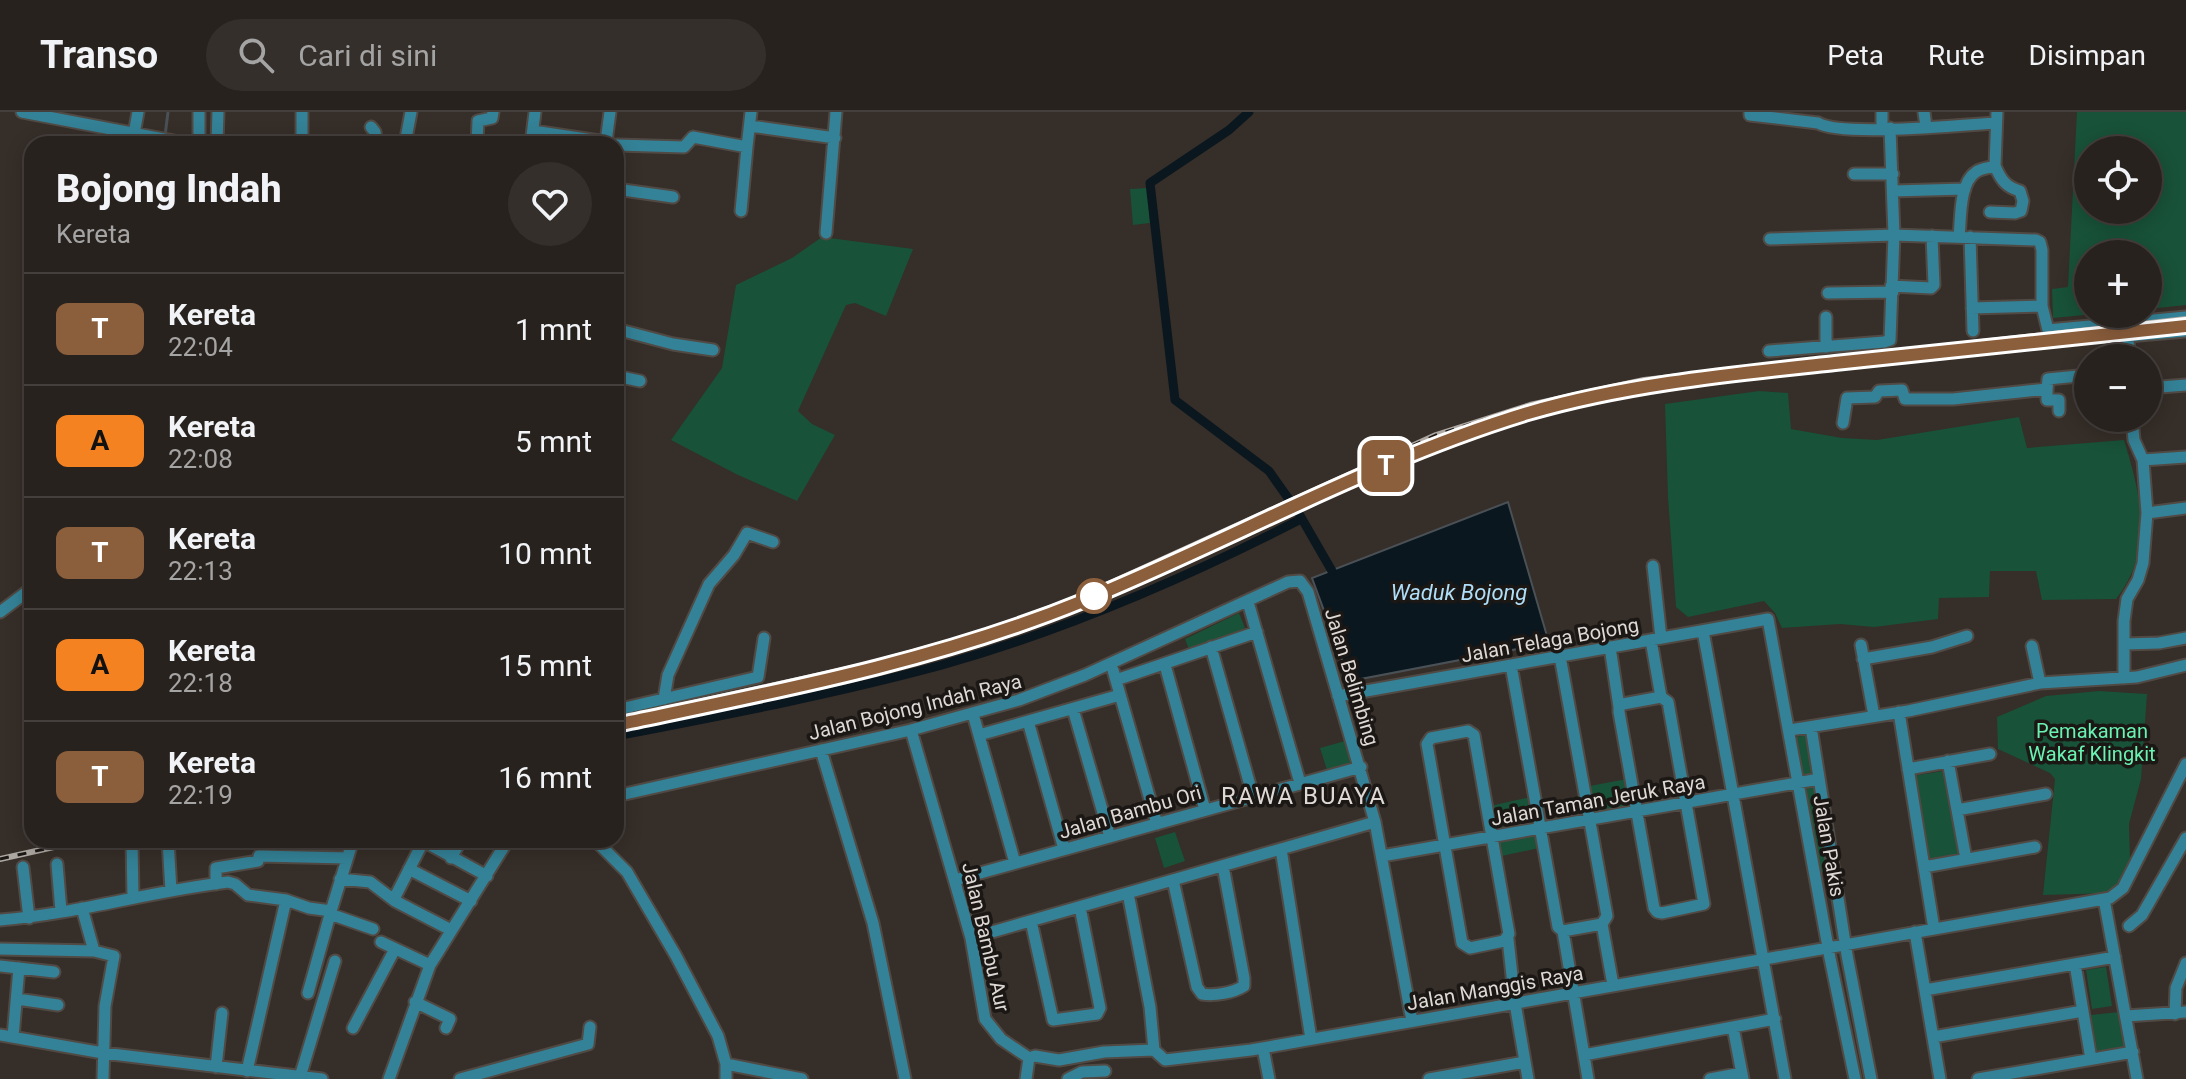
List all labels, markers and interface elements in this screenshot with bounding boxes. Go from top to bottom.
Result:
search box [206,19,766,91]
text: Transo [40,33,158,77]
icon: search [234,33,278,77]
text: Cari di sini [298,38,437,73]
text: Peta [1827,39,1884,72]
text: Rute [1928,39,1985,72]
text: Disimpan [2029,39,2146,72]
map controls [2074,136,2162,432]
button: locate [2074,136,2162,224]
button: heart [508,162,592,246]
text: Bojong Indah [56,167,282,211]
text: Kereta [56,219,131,249]
button: + [2074,240,2162,328]
text: Kereta [168,297,256,332]
text: T [91,312,109,345]
text: 1 mnt [515,312,592,347]
text: 22:04 [168,332,233,362]
button: − [2074,344,2162,432]
text: Kereta [168,409,256,444]
text: A [91,424,109,457]
text: 5 mnt [515,424,592,459]
line badge: T [1360,440,1412,492]
text: 22:08 [168,444,233,474]
text: T [1377,449,1395,482]
text: Kereta [168,521,256,556]
text: T [91,536,109,569]
text: 10 mnt [498,536,592,571]
text: 22:13 [168,556,233,586]
unlabelled marker [1077,579,1111,613]
water label: Waduk Bojong [1391,580,1527,605]
street label: Jalan Belimbing [1320,605,1384,749]
street label: Jalan Telaga Bojong [1459,613,1641,667]
text: Kereta [168,633,256,668]
text: A [91,648,109,681]
text: 15 mnt [498,648,592,683]
text: 22:18 [168,668,233,698]
street label: Jalan Bojong Indah Raya [806,669,1024,745]
park label: Pemakaman Wakaf Klingkit [2028,719,2156,766]
text: Kereta [168,745,256,780]
text: T [91,760,109,793]
text: 16 mnt [498,760,592,795]
street label: Jalan Taman Jeruk Raya [1489,769,1707,831]
text: 22:19 [168,780,233,810]
street label: Jalan Bambu Ori [1056,780,1204,844]
district label: RAWA BUAYA [1221,782,1387,810]
street label: Jalan Pakis [1808,794,1850,898]
street label: Jalan Bambu Aur [957,860,1015,1014]
street label: Jalan Manggis Raya [1405,961,1585,1015]

